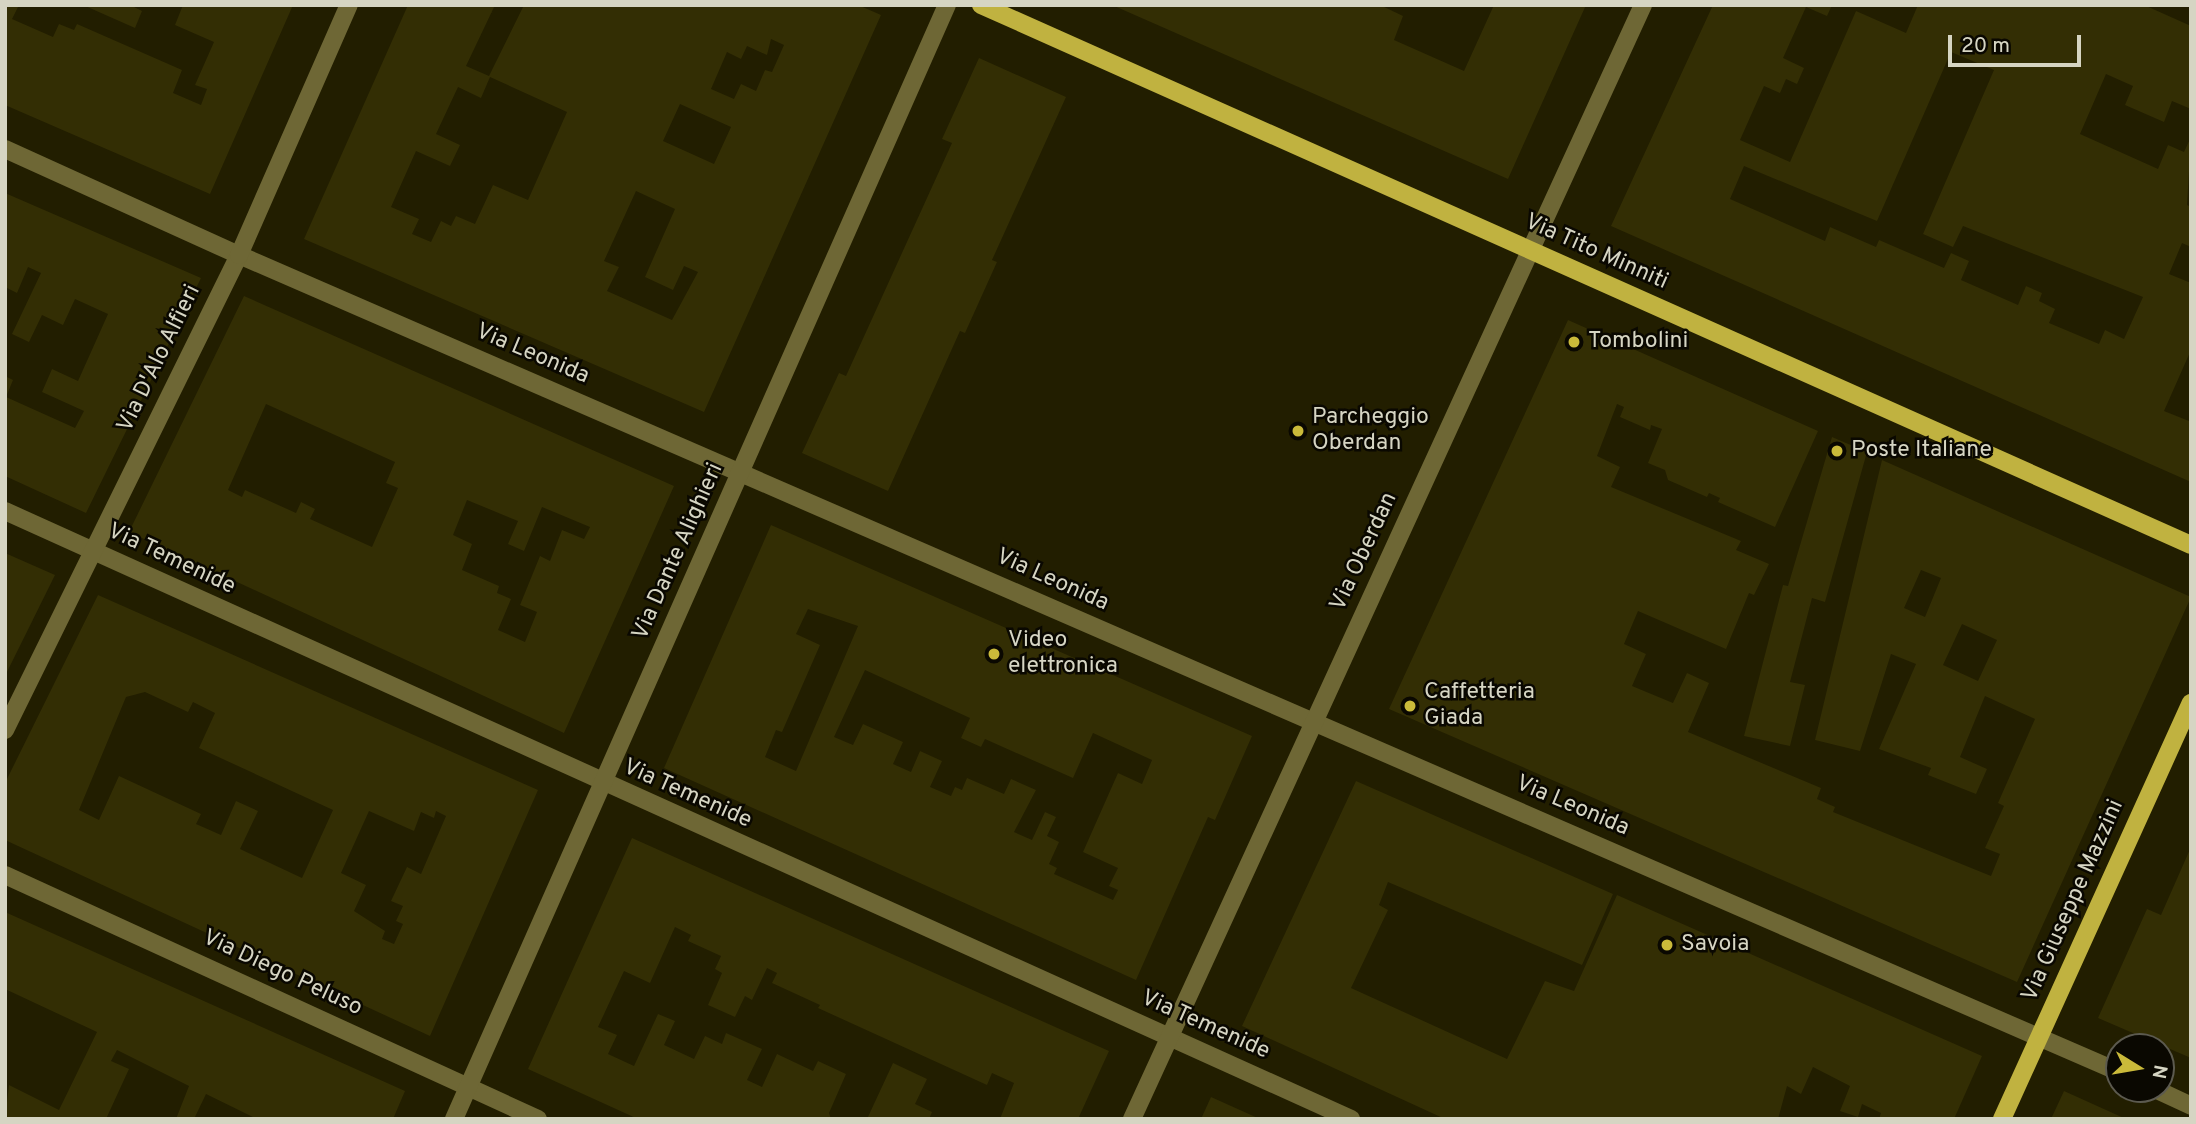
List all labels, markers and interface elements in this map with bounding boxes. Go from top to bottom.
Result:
scale bar [1951,21,2084,65]
text: 20 m [1961,33,2010,60]
street label: Via Tito Minniti [1520,209,1672,297]
street label: Via D'Alo Alfieri [112,280,208,438]
street label: Via Leonida [471,319,593,391]
place label: Tombolini [1588,328,1688,356]
marker: Tombolini [1566,334,1582,350]
place label: Parcheggio Oberdan [1312,404,1429,458]
marker: Parcheggio Oberdan [1290,423,1306,439]
place label: Poste Italiane [1851,437,1992,465]
marker: Poste Italiane [1829,443,1845,459]
street label: Via Dante Alighieri [627,459,731,645]
street label: Via Oberdan [1326,488,1404,616]
street label: Via Temenide [102,518,240,602]
street label: Via Leonida [991,544,1113,618]
place label: Video elettronica [1008,627,1118,681]
marker: Video elettronica [986,646,1002,662]
place label: Caffetteria Giada [1424,679,1535,733]
marker: Caffetteria Giada [1402,698,1418,714]
street label: Via Temenide [618,754,756,836]
street label: Via Leonida [1511,771,1633,843]
street label: Via Giuseppe Mazzini [2017,796,2131,1006]
street label: Via Diego Peluso [198,925,366,1023]
place label: Savoia [1681,931,1749,959]
marker: Savoia [1659,937,1675,953]
street label: Via Temenide [1136,985,1274,1067]
north arrow [2105,1033,2175,1103]
text: N [2146,1063,2172,1081]

